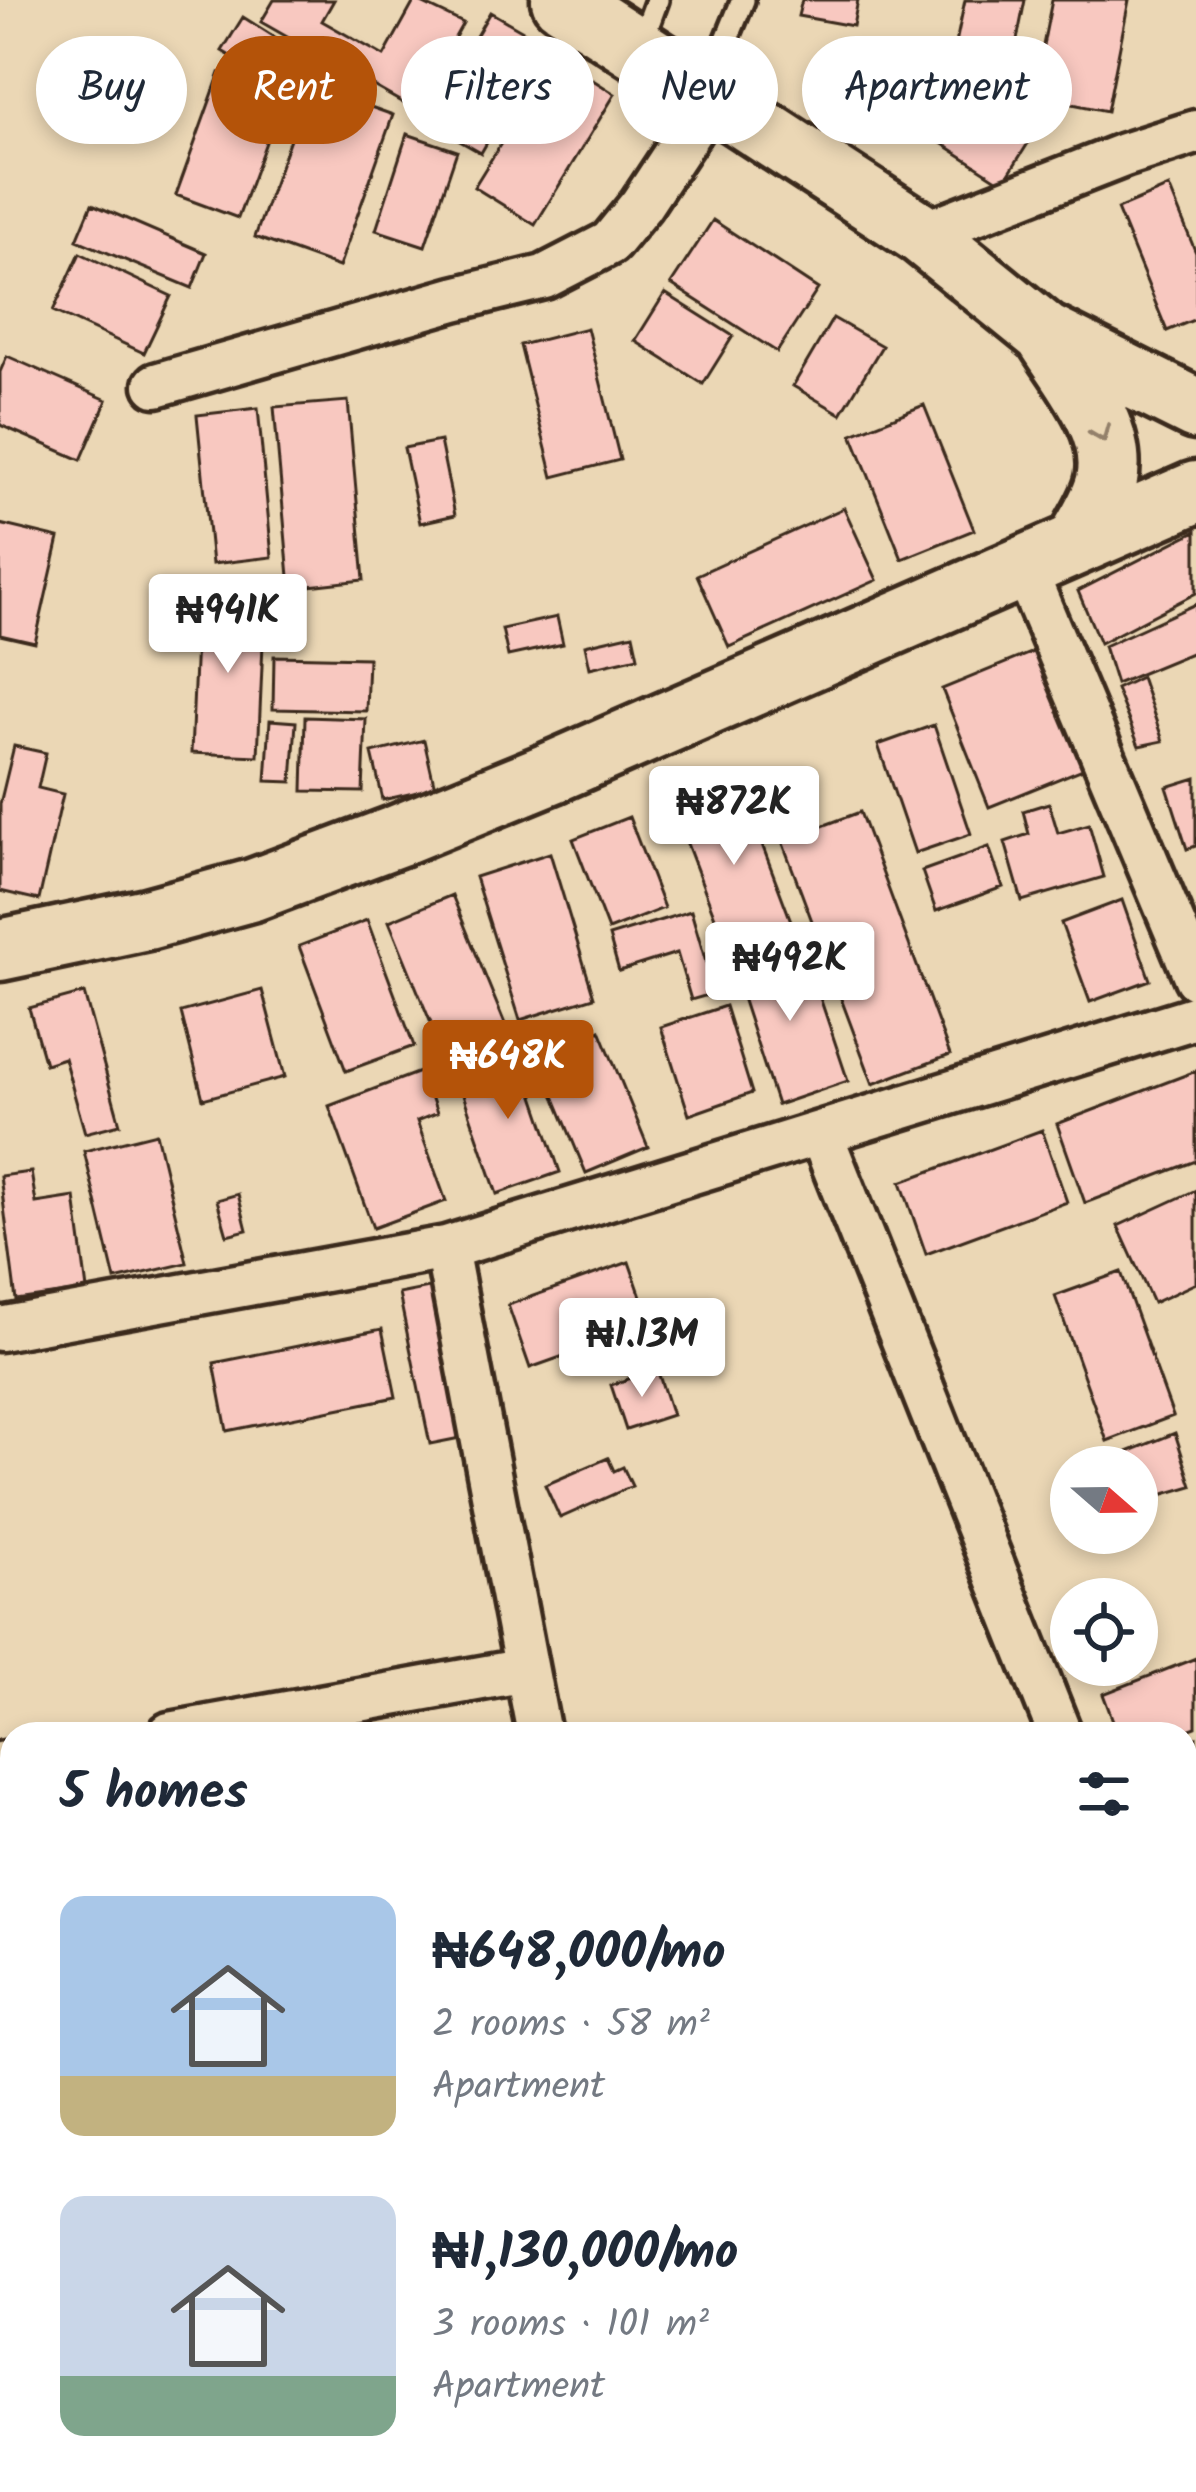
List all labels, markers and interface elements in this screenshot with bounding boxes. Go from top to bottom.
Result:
chip: Buy [36,36,187,144]
chip: Rent [211,36,377,144]
chip: Filters [401,36,594,144]
chip: New [618,36,778,144]
chip: Apartment [802,36,1072,144]
one-way arrow [1087,422,1112,443]
pin: ₦941K [144,574,312,676]
text: ₦941K [176,582,280,644]
pin: ₦872K [650,766,818,868]
text: ₦872K [676,774,792,836]
pin: ₦492K [706,922,874,1024]
text: ₦492K [732,930,848,992]
pin: ₦648K [424,1020,592,1122]
text: ₦648K [449,1028,567,1090]
pin: ₦1.13M [544,1298,740,1400]
text: ₦1.13M [586,1306,698,1368]
north arrow [1050,1446,1158,1554]
map controls [1050,1446,1158,1686]
button: locate [1050,1578,1158,1686]
text: 5 homes [60,1754,248,1835]
icon: filters [1071,1761,1137,1827]
text: ₦648,000/mo [432,1914,726,1995]
icon: home [156,1944,300,2088]
text: 2 rooms · 58 m² [432,1995,710,2057]
text: Apartment [432,2057,605,2119]
text: ₦1,130,000/mo [432,2214,738,2295]
icon: home [156,2244,300,2388]
text: 3 rooms · 101 m² [432,2295,709,2357]
text: Apartment [432,2357,605,2419]

